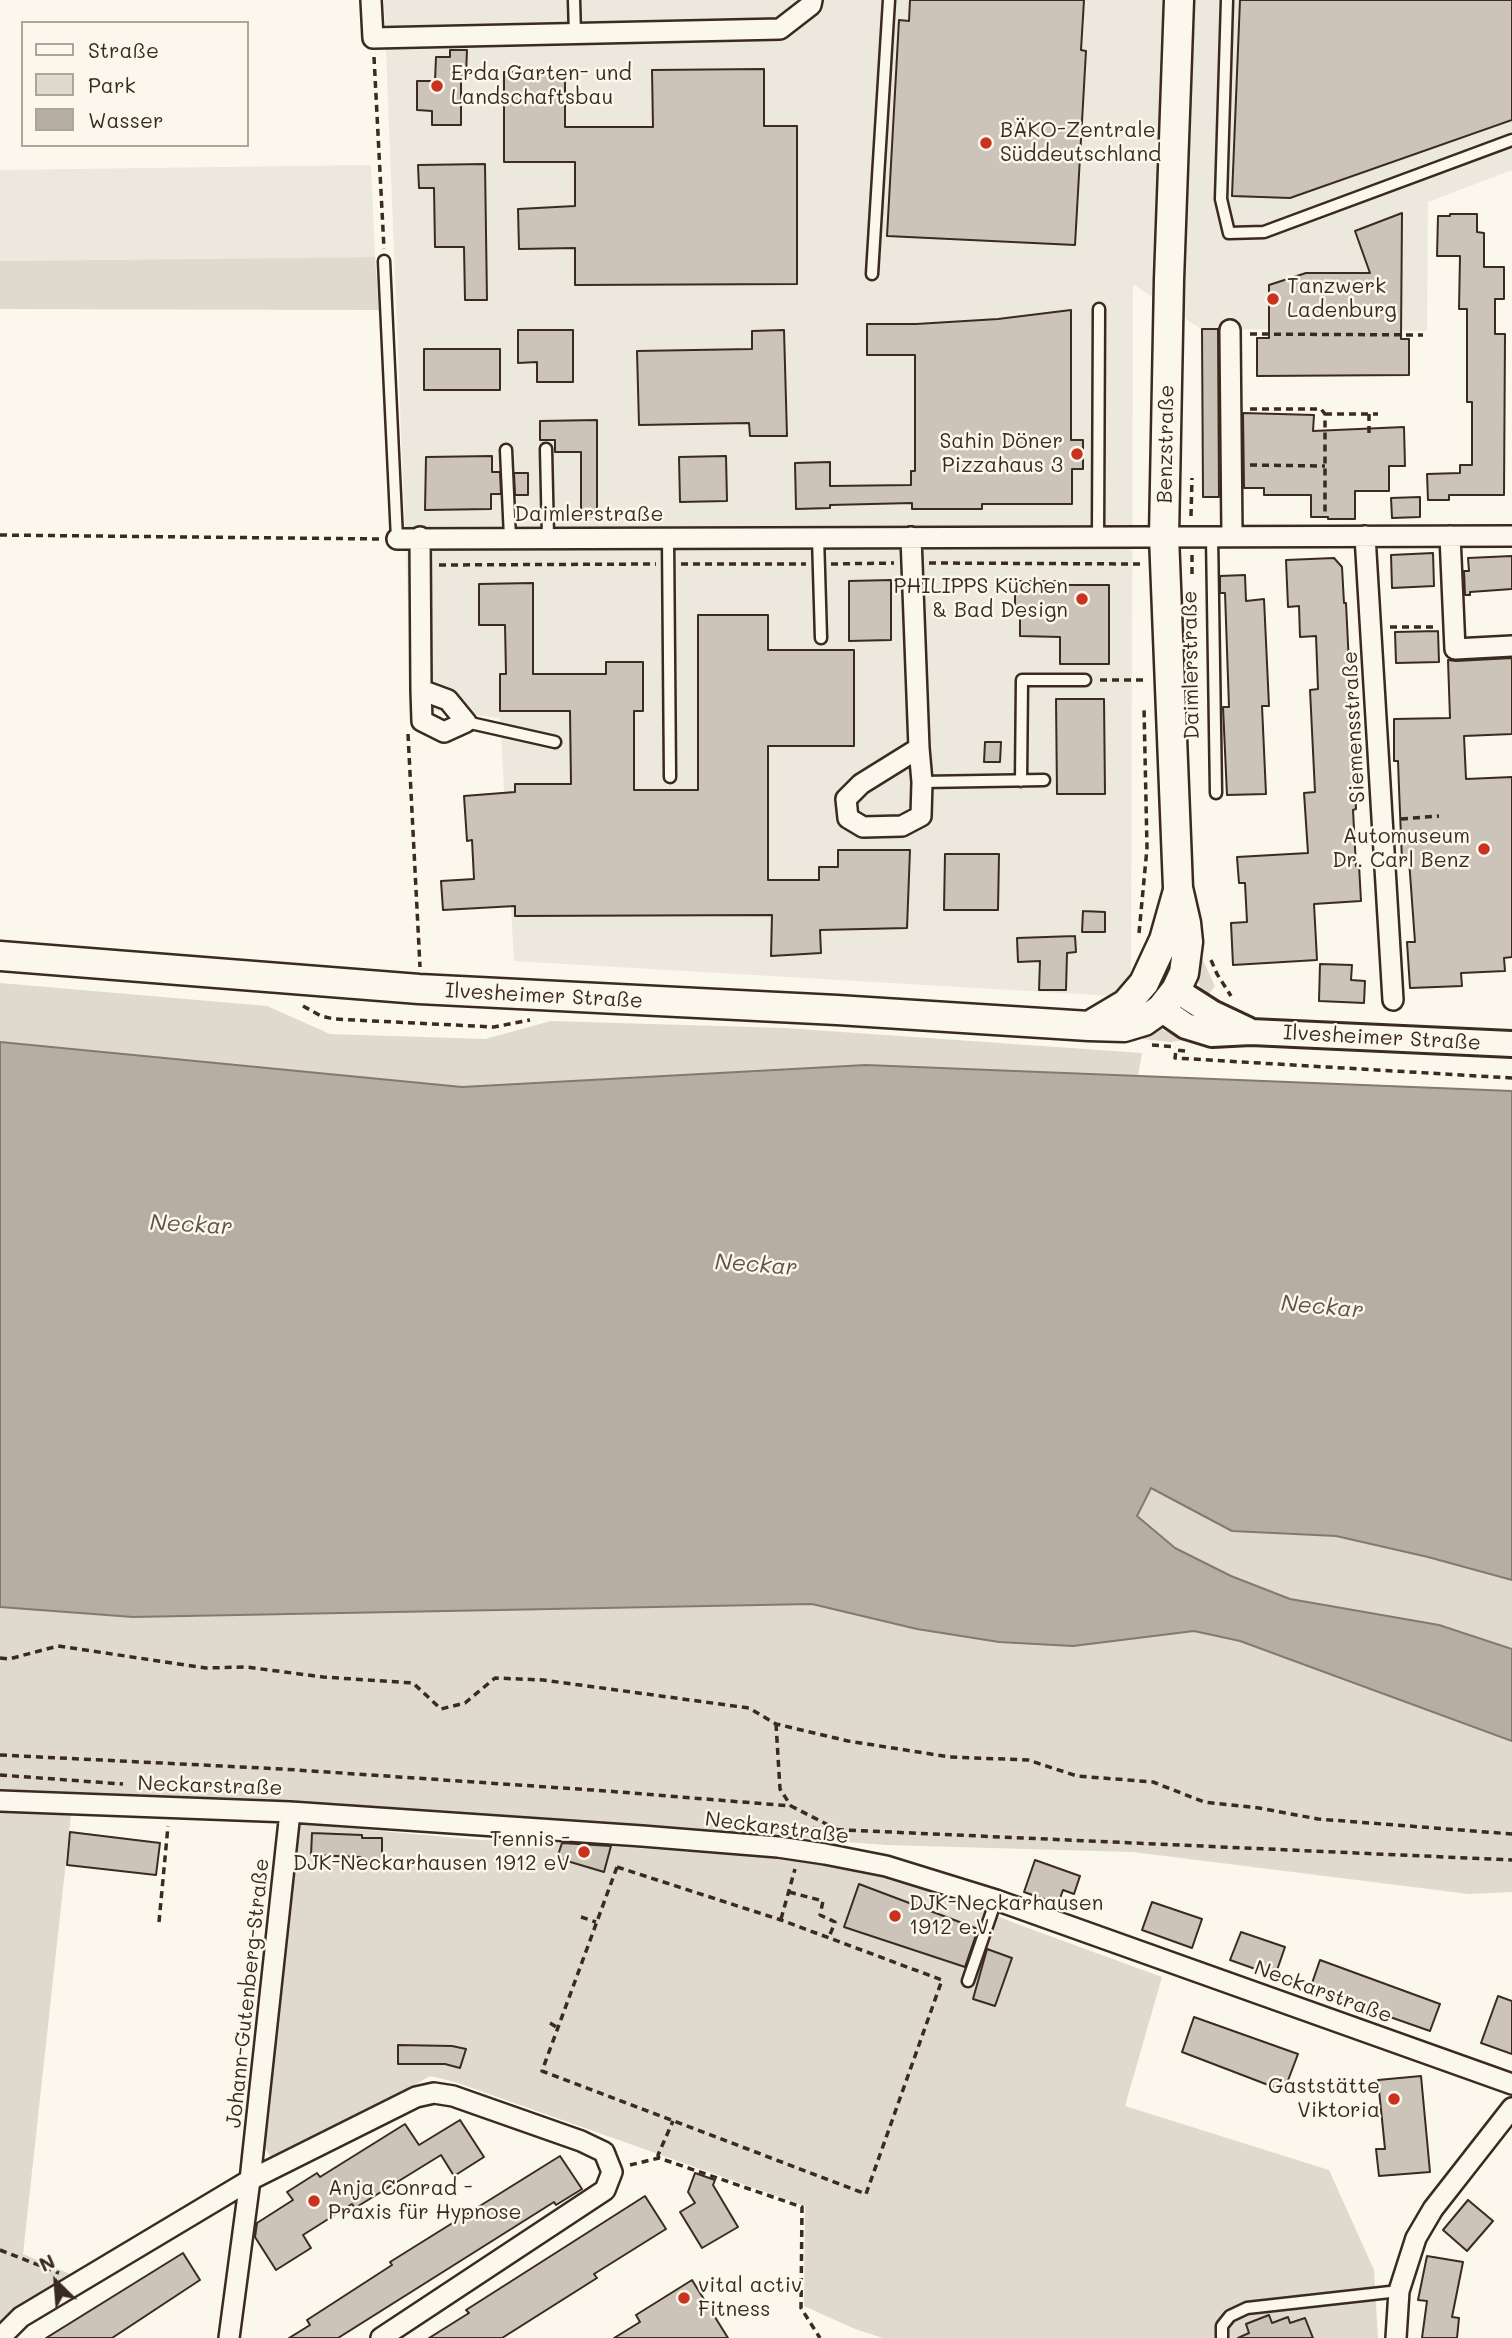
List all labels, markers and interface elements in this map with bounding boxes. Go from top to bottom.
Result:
legend [21,21,248,147]
text: Straße [88,36,159,63]
place label: Erda Garten- und Landschaftsbau [451,61,632,111]
text: Park [88,71,136,98]
marker: Erda Garten- und Landschaftsbau [429,78,445,94]
text: Wasser [88,106,163,133]
place label: BÄKO-Zentrale Süddeutschland [1000,118,1161,168]
marker: BÄKO-Zentrale Süddeutschland [978,135,994,151]
place label: Tanzwerk Ladenburg [1287,274,1397,324]
marker: Tanzwerk Ladenburg [1265,291,1281,307]
street label: Benzstraße [1152,384,1180,504]
place label: Sahin Döner Pizzahaus 3 [939,429,1063,479]
marker: Sahin Döner Pizzahaus 3 [1069,446,1085,462]
street label: Daimlerstraße [515,502,663,528]
place label: PHILIPPS Küchen & Bad Design [893,574,1068,624]
street label: Daimlerstraße [1177,590,1205,740]
marker: PHILIPPS Küchen & Bad Design [1074,591,1090,607]
street label: Siemensstraße [1337,650,1371,804]
place label: Automuseum Dr. Carl Benz [1332,824,1470,874]
marker: Automuseum Dr. Carl Benz [1476,841,1492,857]
street label: Ilvesheimer Straße [444,978,644,1014]
street label: Ilvesheimer Straße [1282,1020,1482,1056]
water label: Neckar [149,1209,233,1241]
water label: Neckar [714,1248,798,1282]
water label: Neckar [1280,1290,1364,1324]
street label: Neckarstraße [137,1771,283,1801]
street label: Neckarstraße [704,1807,850,1849]
place label: Tennis - DJK-Neckarhausen 1912 eV [293,1827,570,1877]
marker: Tennis - DJK-Neckarhausen 1912 eV [576,1844,592,1860]
street label: Johann-Gutenberg-Straße [221,1857,275,2129]
place label: DJK-Neckarhausen 1912 e.V. [909,1891,1103,1941]
marker: DJK-Neckarhausen 1912 e.V. [887,1908,903,1924]
street label: Neckarstraße [1251,1955,1395,2029]
place label: Gaststätte Viktoria [1268,2074,1380,2124]
marker: Gaststätte Viktoria [1386,2091,1402,2107]
place label: Anja Conrad - Praxis für Hypnose [328,2176,522,2226]
marker: Anja Conrad - Praxis für Hypnose [306,2193,322,2209]
north arrow [21,2247,91,2317]
text: N [35,2248,59,2277]
place label: vital activ Fitness [698,2273,802,2323]
marker: vital activ Fitness [676,2290,692,2306]

